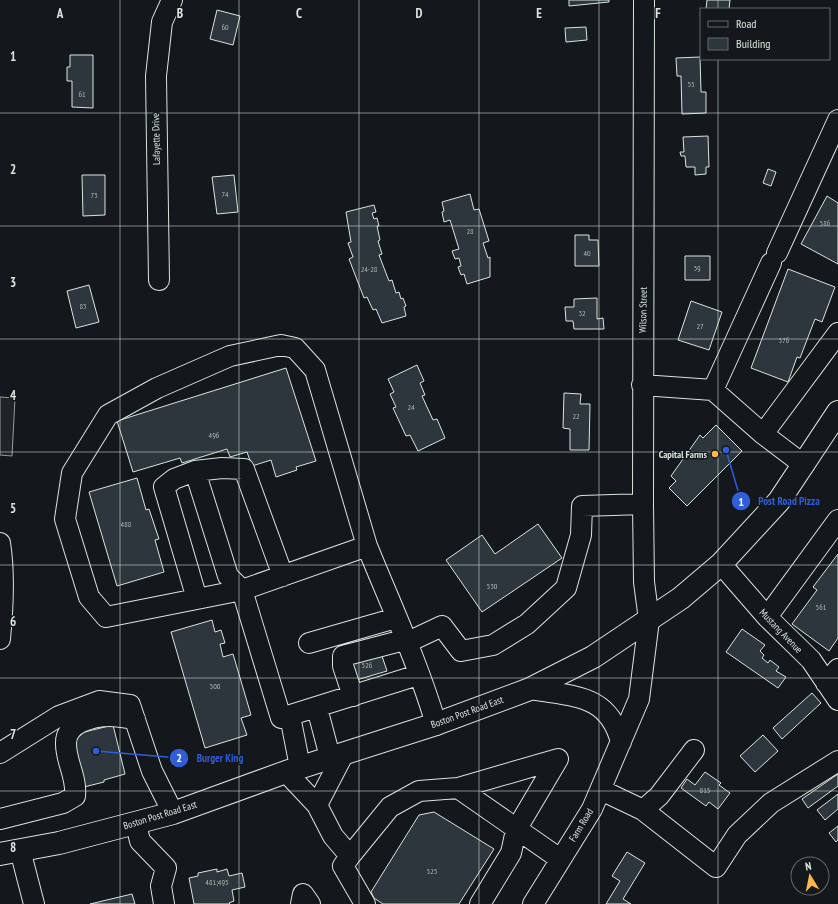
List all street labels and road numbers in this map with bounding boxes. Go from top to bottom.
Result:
street label: Lafayette Drive [149,113,163,165]
street label: Wilson Street [636,287,650,333]
street label: Mustang Avenue [757,606,805,656]
street label: Boston Post Road East [429,693,505,731]
street label: Boston Post Road East [122,798,199,832]
street label: Farm Road [566,806,596,844]

